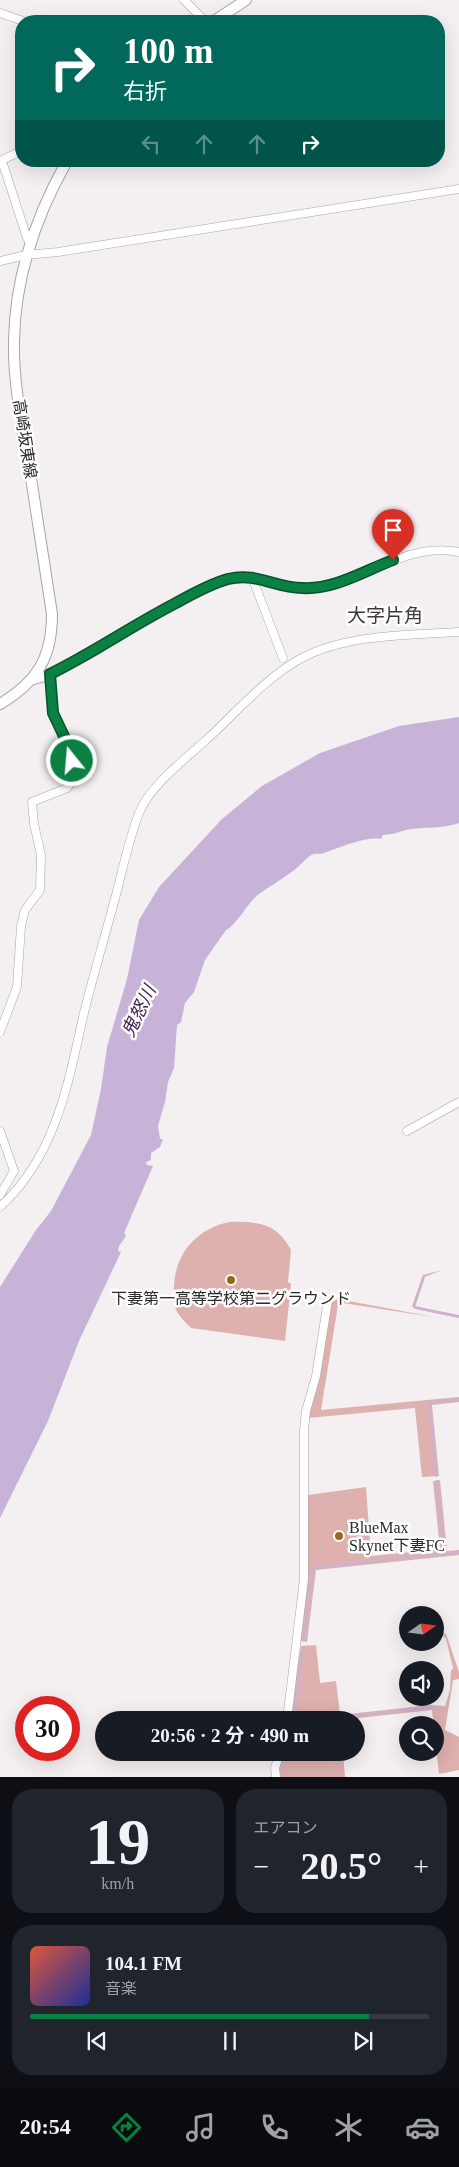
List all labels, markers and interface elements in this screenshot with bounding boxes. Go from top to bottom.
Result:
text: 100 m [123,32,213,71]
icon: right [40,35,105,100]
text: 右折 [123,79,167,104]
icon: left [137,130,165,158]
icon: ahead [190,130,218,158]
icon: ahead [243,130,271,158]
icon: right [296,130,324,158]
street label: 高崎坂東線 [10,398,40,480]
pin [372,509,414,560]
icon: arrive [379,516,407,544]
district label: 大字片角 [347,605,423,626]
position arrow [45,734,97,786]
water label: 鬼怒川 [118,981,161,1040]
marker: 下妻第一高等学校第二グラウンド [225,1274,237,1286]
place label: 下妻第一高等学校第二グラウンド [111,1290,351,1307]
place label: BlueMax Skynet下妻FC [349,1519,445,1555]
marker: BlueMax Skynet下妻FC [333,1530,345,1542]
north arrow [399,1606,444,1651]
map controls [399,1606,444,1761]
button: sound [399,1661,444,1706]
speed limit sign: 30 [15,1696,80,1761]
button: search [399,1716,444,1761]
text: 20:56 · 2 分 · 490 m [151,1725,309,1746]
text: 19 [85,1806,150,1878]
text: エアコン [254,1819,318,1836]
text: 20.5° [300,1845,382,1887]
text: − [254,1851,269,1882]
text: + [413,1851,429,1882]
text: km/h [101,1875,134,1892]
text: 104.1 FM [105,1953,182,1974]
text: 音楽 [105,1980,137,1997]
icon: previous [83,2027,111,2055]
icon: pause [216,2027,244,2055]
icon: next [349,2027,377,2055]
icon: directions [109,2110,144,2145]
icon: music [183,2110,218,2145]
icon: phone [257,2110,292,2145]
icon: climate [331,2110,366,2145]
icon: car [405,2110,440,2145]
text: 20:54 [19,2114,71,2139]

